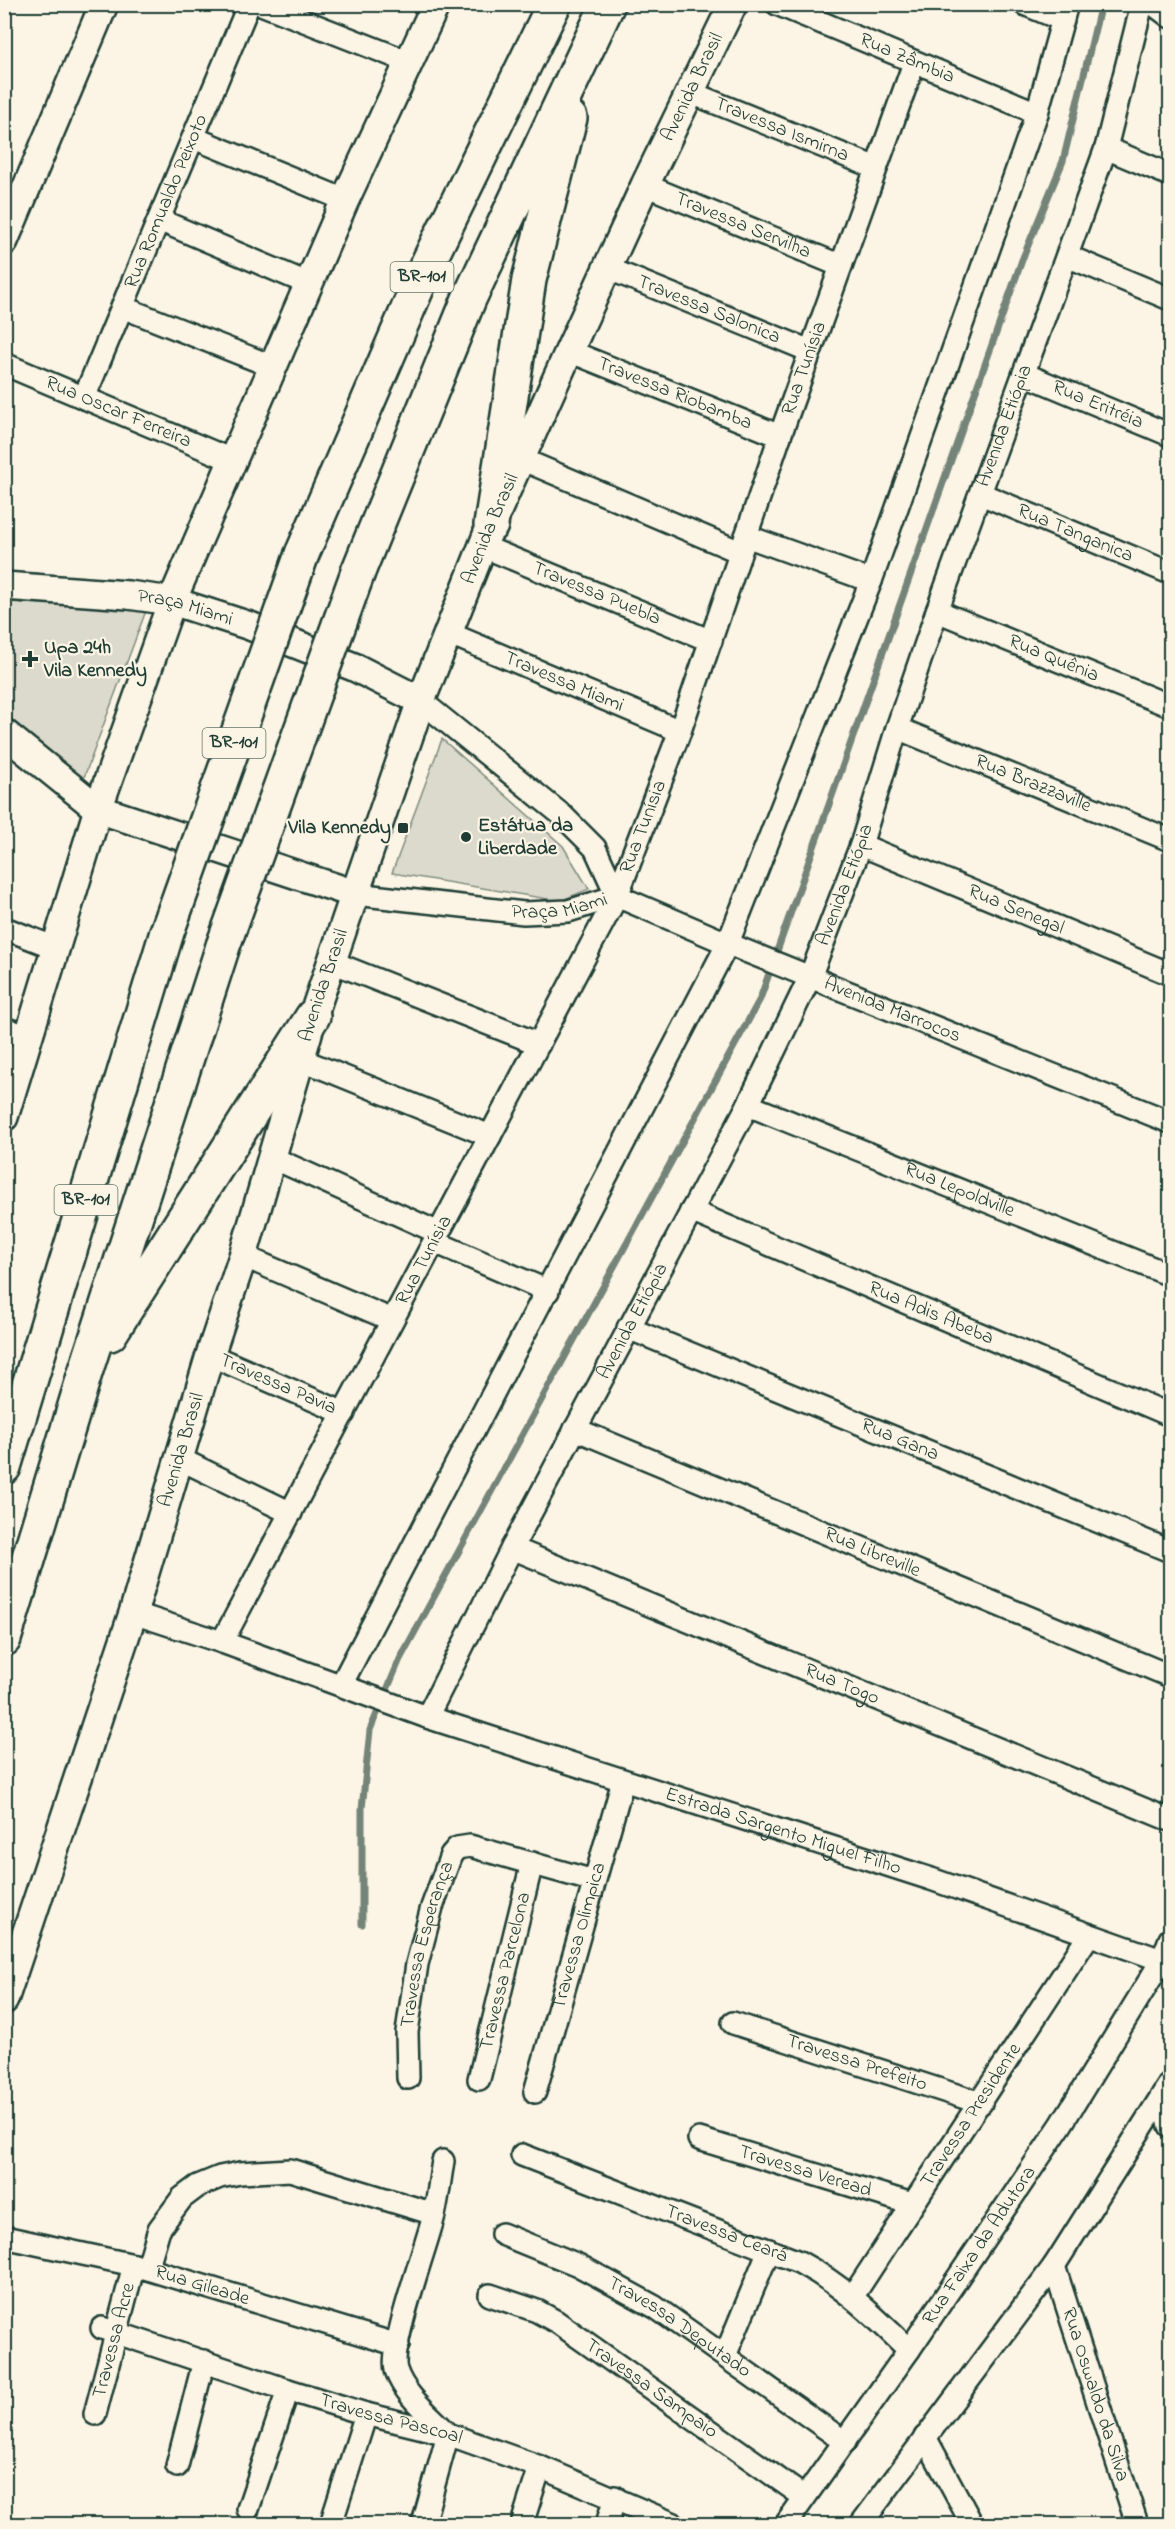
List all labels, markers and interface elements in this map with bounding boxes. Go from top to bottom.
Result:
street label: Rua Zâmbia [855,26,959,91]
street label: Avenida Brasil [654,28,731,146]
street label: Travessa Ismirna [710,89,853,170]
street label: Rua Romualdo Peixoto [117,110,216,293]
street label: Travessa Servilha [670,184,816,267]
road number: BR-101 [390,262,454,292]
street label: Travessa Salonica [633,267,785,352]
street label: Rua Tunísia [774,317,834,419]
street label: Travessa Riobamba [593,349,757,438]
street label: Avenida Etiópia [969,361,1040,491]
street label: Rua Oscar Ferreira [41,368,196,456]
street label: Rua Eritréia [1048,373,1148,437]
street label: Avenida Brasil [454,469,527,589]
street label: Rua Tanganica [1013,496,1138,571]
street label: Travessa Puebla [528,554,665,633]
street label: Praça Miami [136,582,237,634]
street label: Rua Quênia [1004,627,1104,690]
place label: Upa 24h Vila Kennedy [43,634,147,687]
street label: Travessa Miami [500,644,629,720]
marker: Upa 24h Vila Kennedy [21,650,39,668]
road number: BR-101 [202,728,266,758]
street label: Rua Brazzaville [970,747,1096,821]
street label: Rua Tunísia [612,776,674,878]
place label: Estátua da Liberdade [478,812,573,864]
place label: Vila Kennedy [287,814,391,844]
street label: Avenida Etiópia [809,820,881,950]
marker: Vila Kennedy [396,821,410,835]
marker: Estátua da Liberdade [459,830,473,844]
street label: Rua Senegal [963,877,1069,943]
street label: Praça Miami [509,885,611,928]
street label: Avenida Brasil [292,925,356,1045]
street label: Avenida Marrocos [819,970,965,1051]
street label: Rua Lepoldville [900,1155,1019,1226]
road number: BR-101 [54,1185,118,1215]
street label: Rua Tunísia [388,1210,460,1310]
street label: Avenida Etiópia [590,1258,676,1385]
street label: Rua Adis Abeba [864,1274,998,1353]
street label: Travessa Pavia [215,1346,341,1423]
street label: Avenida Brasil [151,1389,212,1511]
street label: Rua Gana [856,1411,943,1469]
street label: Rua Libreville [820,1519,925,1585]
street label: Rua Togo [800,1656,884,1713]
street label: Estrada Sargento Miguel Filho [661,1780,905,1883]
street label: Travessa Esperança [393,1857,462,2030]
street label: Travessa Olimpica [544,1859,614,2013]
street label: Travessa Parcelona [472,1889,539,2053]
street label: Travessa Prefeito [783,2027,931,2099]
street label: Travessa Presidente [913,2037,1029,2193]
street label: Travessa Veread [735,2137,875,2205]
street label: Rua Faixa da Adutora [915,2160,1044,2331]
street label: Travessa Ceará [661,2197,792,2271]
street label: Rua Gileade [151,2258,253,2314]
street label: Travessa Deputado [602,2269,757,2385]
street label: Travessa Acre [85,2280,143,2401]
street label: Rua Oswaldo da Silva [1054,2304,1137,2485]
street label: Travessa Sampaio [579,2332,724,2446]
street label: Travessa Pascoal [316,2386,466,2452]

